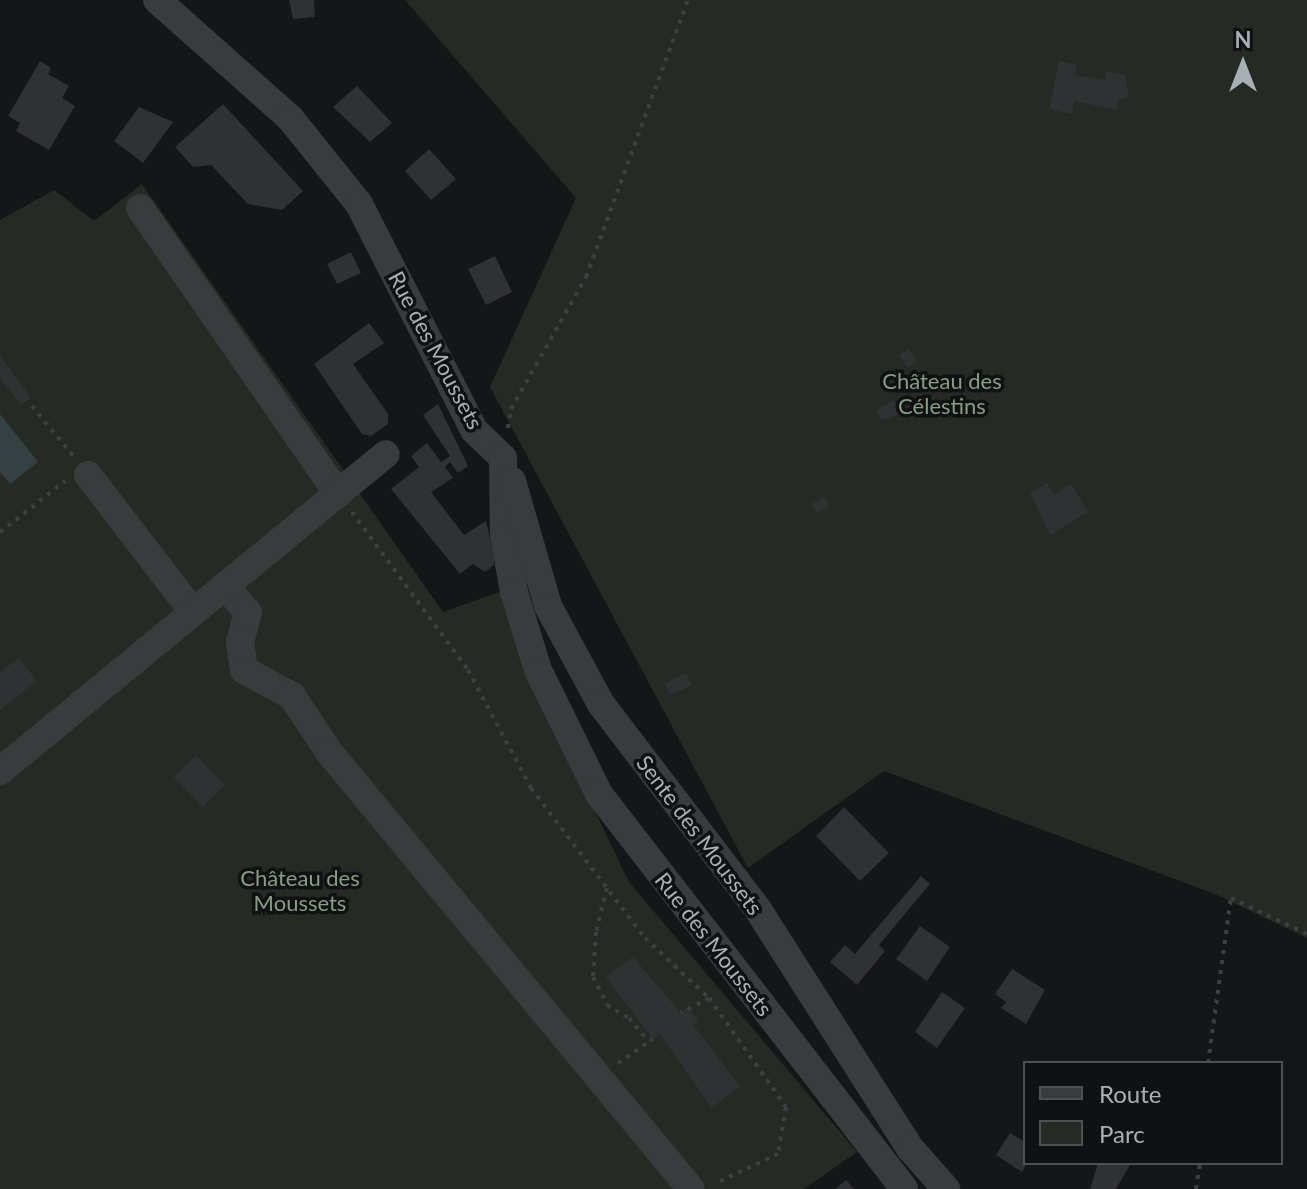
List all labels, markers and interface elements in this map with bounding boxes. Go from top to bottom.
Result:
north arrow [1203,24,1283,104]
text: N [1235,26,1251,53]
street label: Rue des Moussets [383,267,489,433]
park label: Château des Célestins [882,367,1002,418]
street label: Sente des Moussets [632,750,768,920]
park label: Château des Moussets [240,864,360,916]
street label: Rue des Moussets [650,867,778,1021]
legend [1023,1061,1283,1165]
text: Route [1099,1079,1161,1108]
text: Parc [1099,1119,1145,1148]

